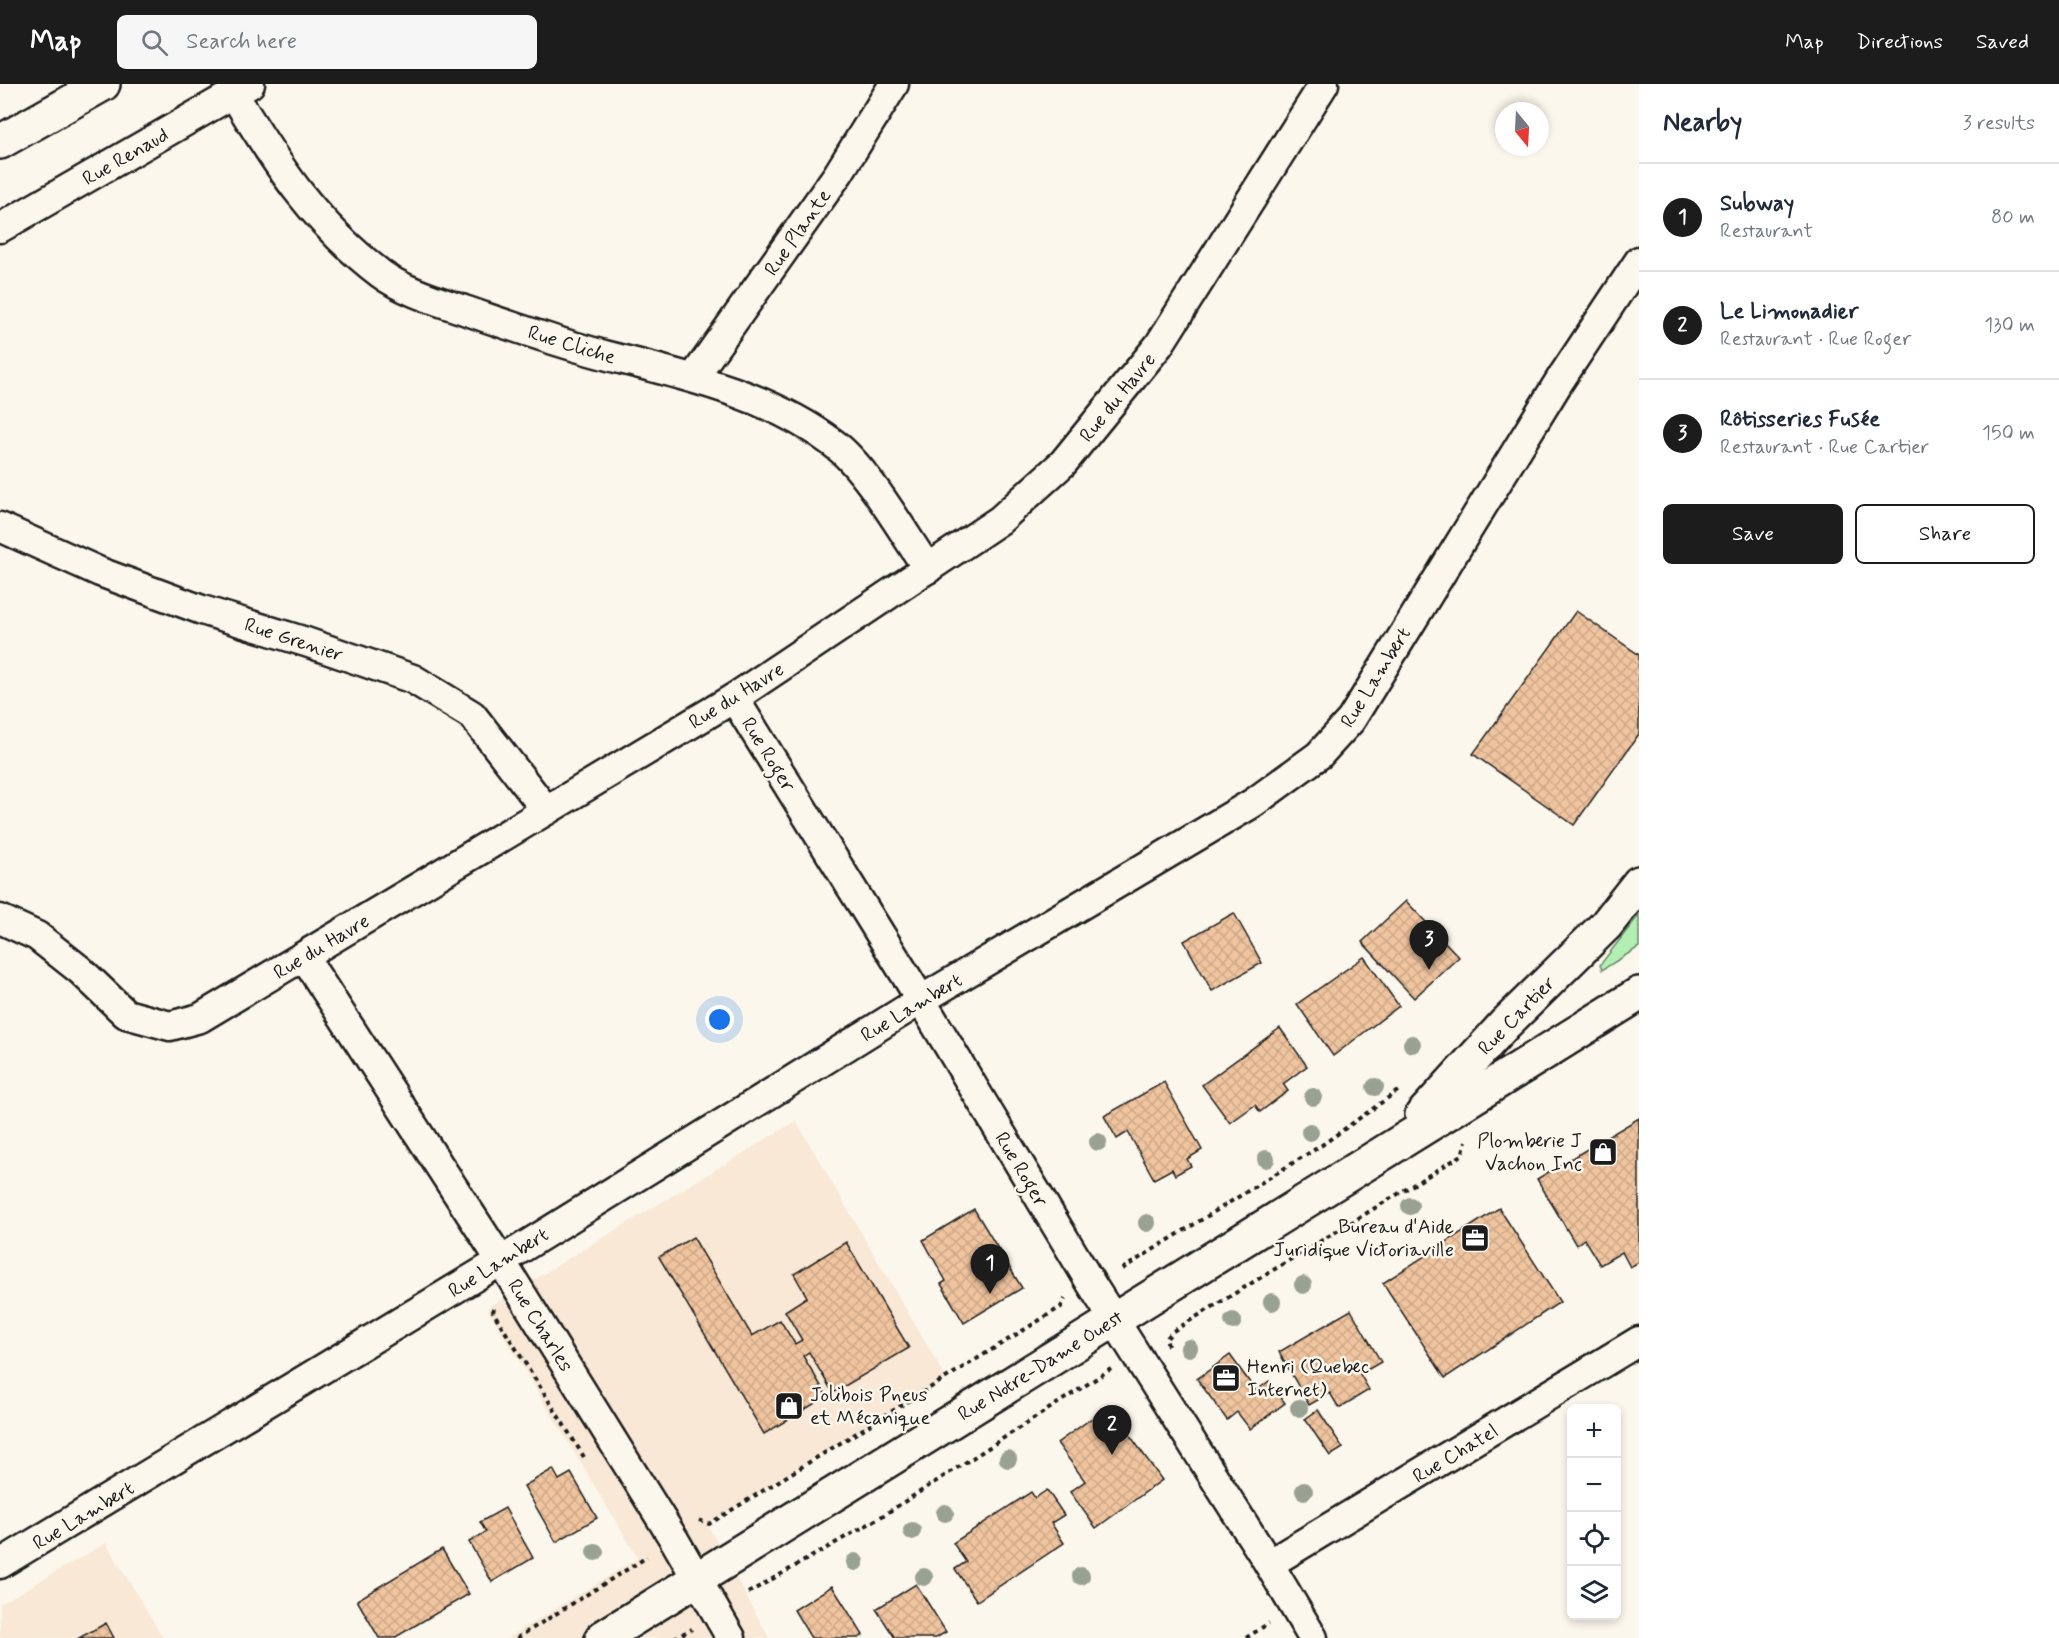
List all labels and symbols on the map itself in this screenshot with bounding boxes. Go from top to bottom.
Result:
north arrow [1495,102,1549,156]
street label: Rue Renaud [78,122,174,193]
street label: Rue Plante [758,184,838,282]
street label: Rue Cliche [524,319,619,372]
street label: Rue du Havre [1074,348,1163,448]
street label: Rue Grenier [241,612,346,669]
street label: Rue Lambert [1335,622,1418,733]
street label: Rue du Havre [684,656,790,736]
street label: Rue Roger [733,712,802,799]
street label: Rue du Havre [269,908,375,987]
pin: 3 [1410,920,1448,970]
street label: Rue Lambert [856,967,967,1049]
street label: Rue Cartier [1472,970,1562,1062]
your location [705,1005,734,1034]
street label: Rue Roger [986,1127,1054,1214]
place label: Plomberie J Vachon Inc [1477,1128,1582,1178]
shop icon: Plomberie J Vachon Inc [1587,1136,1619,1168]
place label: Bureau d'Aide Juridique Victoriaville [1273,1214,1454,1264]
street label: Rue Lambert [443,1222,554,1305]
office icon: Bureau d'Aide Juridique Victoriaville [1459,1222,1491,1254]
pin: 1 [970,1244,1010,1294]
street label: Rue Charles [500,1274,579,1377]
street label: Rue Notre-Dame Ouest [953,1304,1129,1428]
place label: Henri (Quebec Internet) [1247,1354,1369,1404]
office icon: Henri (Quebec Internet) [1210,1362,1242,1394]
place label: Jolibois Pneus et Mécanique [810,1382,930,1432]
shop icon: Jolibois Pneus et Mécanique [773,1390,805,1422]
pin: 2 [1092,1406,1132,1455]
street label: Rue Chatel [1408,1418,1504,1490]
street label: Rue Lambert [28,1475,139,1557]

